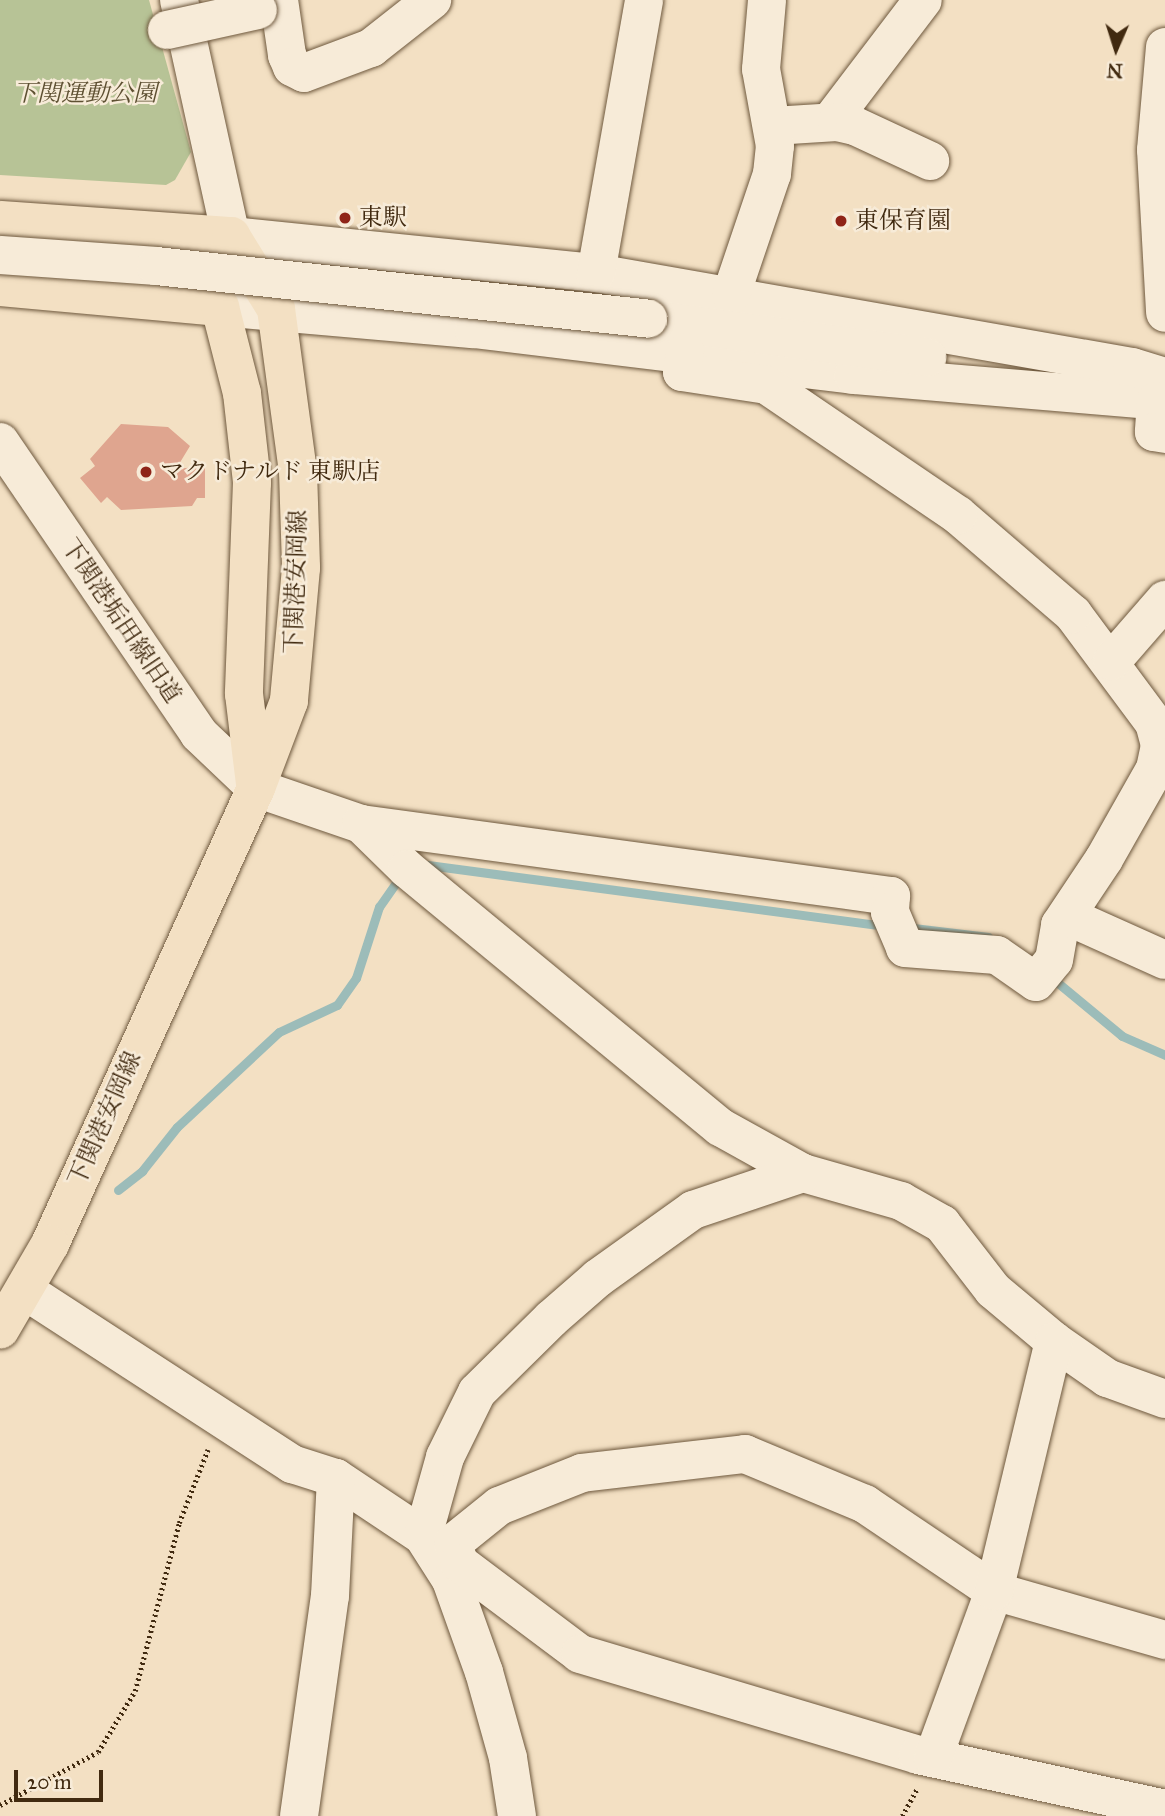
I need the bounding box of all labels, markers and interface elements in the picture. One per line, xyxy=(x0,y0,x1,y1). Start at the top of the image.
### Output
north arrow xyxy=(1081,14,1151,84)
text: N xyxy=(1106,59,1124,82)
park label: 下関運動公園 xyxy=(13,80,157,108)
place label: 東駅 xyxy=(359,204,407,232)
place label: 東保育園 xyxy=(855,207,951,235)
marker: 東駅 xyxy=(337,210,353,226)
marker: 東保育園 xyxy=(833,213,849,229)
place label: マクドナルド 東駅店 xyxy=(160,458,381,486)
marker: マクドナルド 東駅店 xyxy=(138,464,154,480)
street label: 下関港安岡線 xyxy=(279,510,313,654)
street label: 下関港垢田線旧道 xyxy=(55,533,187,709)
street label: 下関港安岡線 xyxy=(63,1047,147,1191)
scale bar xyxy=(18,1756,107,1800)
text: 20 m xyxy=(27,1769,72,1795)

